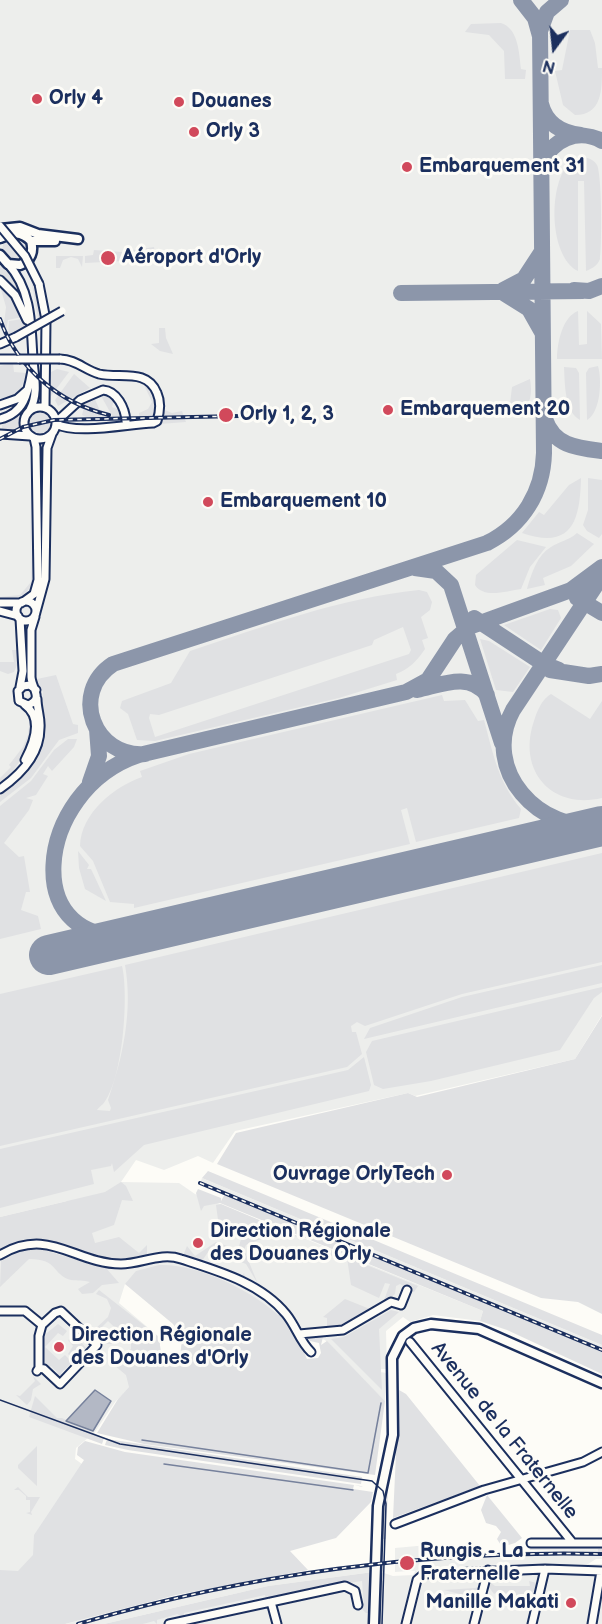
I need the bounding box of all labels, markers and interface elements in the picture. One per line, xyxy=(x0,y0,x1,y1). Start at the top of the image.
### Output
north arrow xyxy=(524,18,584,78)
text: N xyxy=(541,55,557,77)
place label: Orly 4 xyxy=(49,87,103,111)
place label: Douanes xyxy=(191,90,272,114)
marker: Orly 4 xyxy=(30,92,44,106)
marker: Douanes xyxy=(172,95,186,109)
place label: Orly 3 xyxy=(206,120,260,144)
marker: Orly 3 xyxy=(187,125,201,139)
place label: Embarquement 31 xyxy=(419,155,585,179)
marker: Embarquement 31 xyxy=(400,160,414,174)
place label: Aéroport d'Orly xyxy=(122,246,261,270)
marker: Aéroport d'Orly xyxy=(99,249,117,267)
place label: Embarquement 20 xyxy=(400,398,570,422)
place label: Orly 1, 2, 3 xyxy=(240,403,334,427)
marker: Embarquement 20 xyxy=(381,403,395,417)
marker: Orly 1, 2, 3 xyxy=(217,406,235,424)
place label: Embarquement 10 xyxy=(220,490,387,514)
marker: Embarquement 10 xyxy=(201,495,215,509)
place label: Ouvrage OrlyTech xyxy=(273,1163,435,1187)
marker: Ouvrage OrlyTech xyxy=(440,1168,454,1182)
place label: Direction Régionale des Douanes Orly xyxy=(210,1220,391,1267)
marker: Direction Régionale des Douanes Orly xyxy=(191,1236,205,1250)
place label: Direction Régionale des Douanes d'Orly xyxy=(71,1324,252,1371)
street label: Avenue de la Fraternelle xyxy=(425,1338,583,1524)
marker: Direction Régionale des Douanes d'Orly xyxy=(52,1340,66,1354)
place label: Rungis - La Fraternelle xyxy=(420,1540,524,1587)
marker: Rungis - La Fraternelle xyxy=(398,1554,416,1572)
place label: Manille Makati xyxy=(425,1591,559,1615)
marker: Manille Makati xyxy=(564,1596,578,1610)

